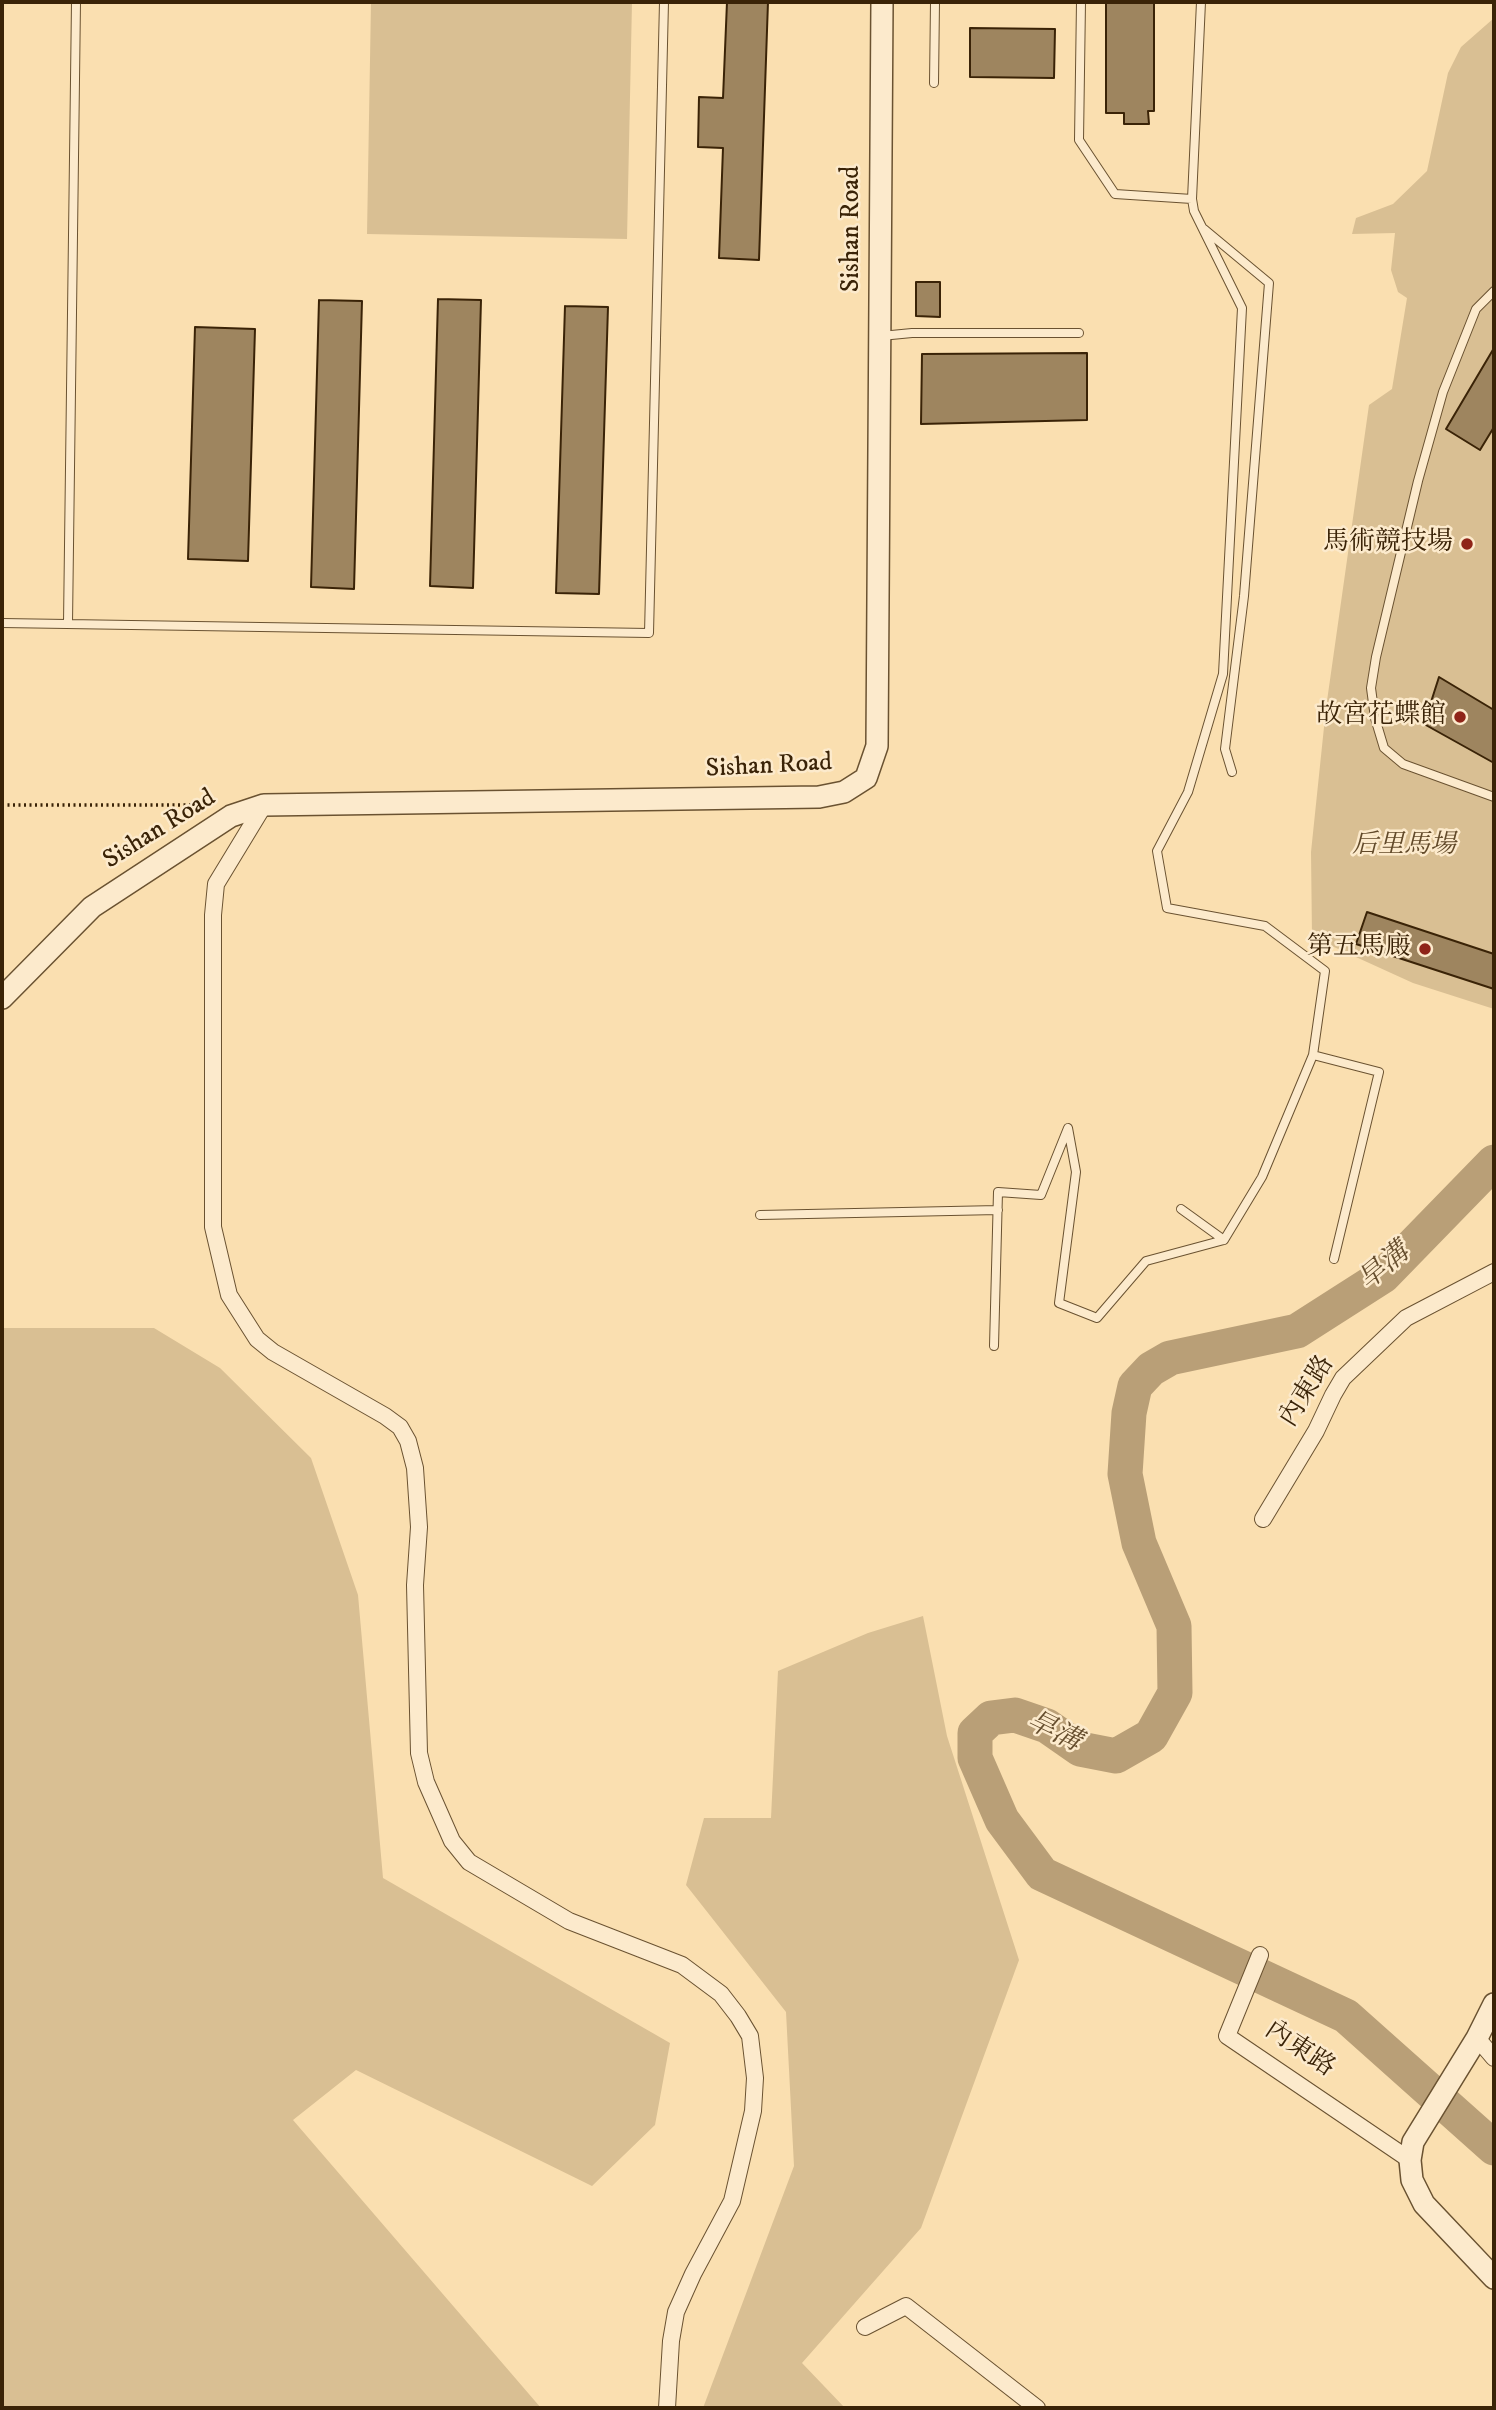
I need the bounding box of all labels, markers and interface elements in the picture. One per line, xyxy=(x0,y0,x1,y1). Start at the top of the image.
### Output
street label: Sishan Road xyxy=(837,166,869,292)
place label: 馬術競技場 xyxy=(1323,528,1453,560)
marker: 馬術競技場 xyxy=(1459,536,1475,552)
place label: 故宮花蝶館 xyxy=(1316,701,1446,733)
marker: 故宮花蝶館 xyxy=(1452,709,1468,725)
street label: Sishan Road xyxy=(705,748,833,786)
street label: Sishan Road xyxy=(98,783,222,877)
park label: 后里馬場 xyxy=(1352,831,1456,863)
place label: 第五馬廄 xyxy=(1307,933,1411,965)
marker: 第五馬廄 xyxy=(1417,941,1433,957)
water label: 旱溝 xyxy=(1353,1237,1417,1299)
street label: 內東路 xyxy=(1274,1351,1342,1433)
water label: 旱溝 xyxy=(1020,1706,1086,1760)
street label: 內東路 xyxy=(1258,2015,1340,2085)

